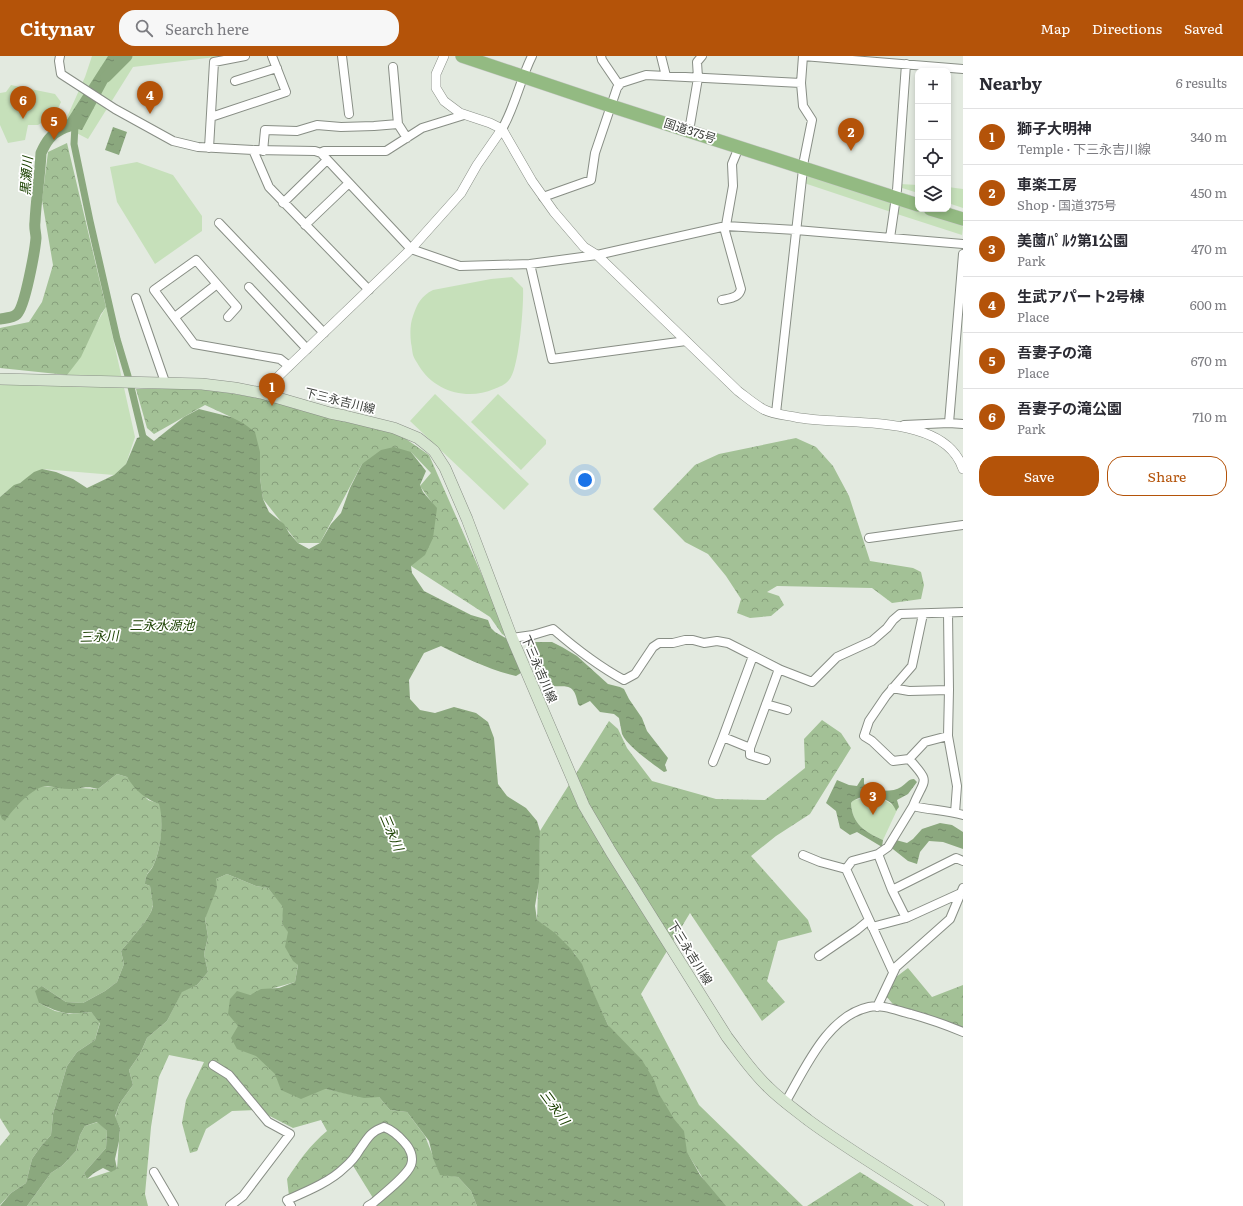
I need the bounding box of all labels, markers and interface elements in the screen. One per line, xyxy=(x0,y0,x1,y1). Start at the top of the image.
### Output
search box xyxy=(119,10,399,46)
text: Citynav xyxy=(20,14,95,42)
icon: search xyxy=(133,17,155,39)
text: Search here xyxy=(165,17,249,40)
text: Map xyxy=(1040,18,1070,38)
text: Directions xyxy=(1092,18,1162,38)
text: Saved xyxy=(1184,18,1223,38)
map controls xyxy=(915,68,951,212)
button: + xyxy=(915,68,951,104)
text: Nearby xyxy=(979,70,1042,95)
text: 6 results xyxy=(1176,73,1227,92)
pin: 4 xyxy=(137,81,163,114)
pin: 6 xyxy=(10,86,36,119)
button: − xyxy=(915,104,951,140)
pin: 5 xyxy=(41,107,67,140)
street label: 国道375号 xyxy=(662,113,719,147)
text: 獅子大明神 xyxy=(1017,116,1092,139)
pin: 2 xyxy=(838,118,864,151)
text: 1 xyxy=(989,127,995,146)
text: 340 m xyxy=(1190,127,1227,146)
text: Temple · 下三永吉川線 xyxy=(1017,139,1151,158)
button: locate xyxy=(915,140,951,176)
water label: 黒瀬川 xyxy=(15,154,36,196)
text: 車楽工房 xyxy=(1017,172,1077,195)
button: layers xyxy=(915,176,951,212)
text: 2 xyxy=(989,183,995,202)
text: 450 m xyxy=(1191,183,1227,202)
text: Shop · 国道375号 xyxy=(1017,195,1117,214)
text: 美薗ﾊﾟﾙｸ第1公園 xyxy=(1017,228,1128,251)
text: 3 xyxy=(988,239,996,258)
text: 470 m xyxy=(1191,239,1227,258)
text: Park xyxy=(1017,251,1046,270)
text: 生武アパート2号棟 xyxy=(1017,284,1145,307)
text: 4 xyxy=(988,295,996,314)
text: 600 m xyxy=(1190,295,1227,314)
text: Place xyxy=(1017,307,1049,326)
text: 吾妻子の滝 xyxy=(1017,340,1092,363)
text: 5 xyxy=(988,351,996,370)
text: 670 m xyxy=(1191,351,1227,370)
text: Place xyxy=(1017,363,1049,382)
pin: 1 xyxy=(259,373,285,406)
street label: 下三永吉川線 xyxy=(303,383,377,417)
text: 吾妻子の滝公園 xyxy=(1017,396,1122,419)
text: 6 xyxy=(988,407,996,426)
text: 710 m xyxy=(1192,407,1227,426)
text: Park xyxy=(1017,419,1046,438)
button: Save xyxy=(979,456,1099,496)
button: Share xyxy=(1107,456,1227,496)
your location xyxy=(575,470,595,490)
water label: 三永水源池 xyxy=(129,615,196,634)
water label: 三永川 xyxy=(79,625,121,646)
street label: 下三永吉川線 xyxy=(518,632,562,705)
pin: 3 xyxy=(860,782,886,815)
water label: 三永川 xyxy=(376,810,410,855)
street label: 下三永吉川線 xyxy=(664,917,718,988)
water label: 三永川 xyxy=(536,1085,576,1130)

